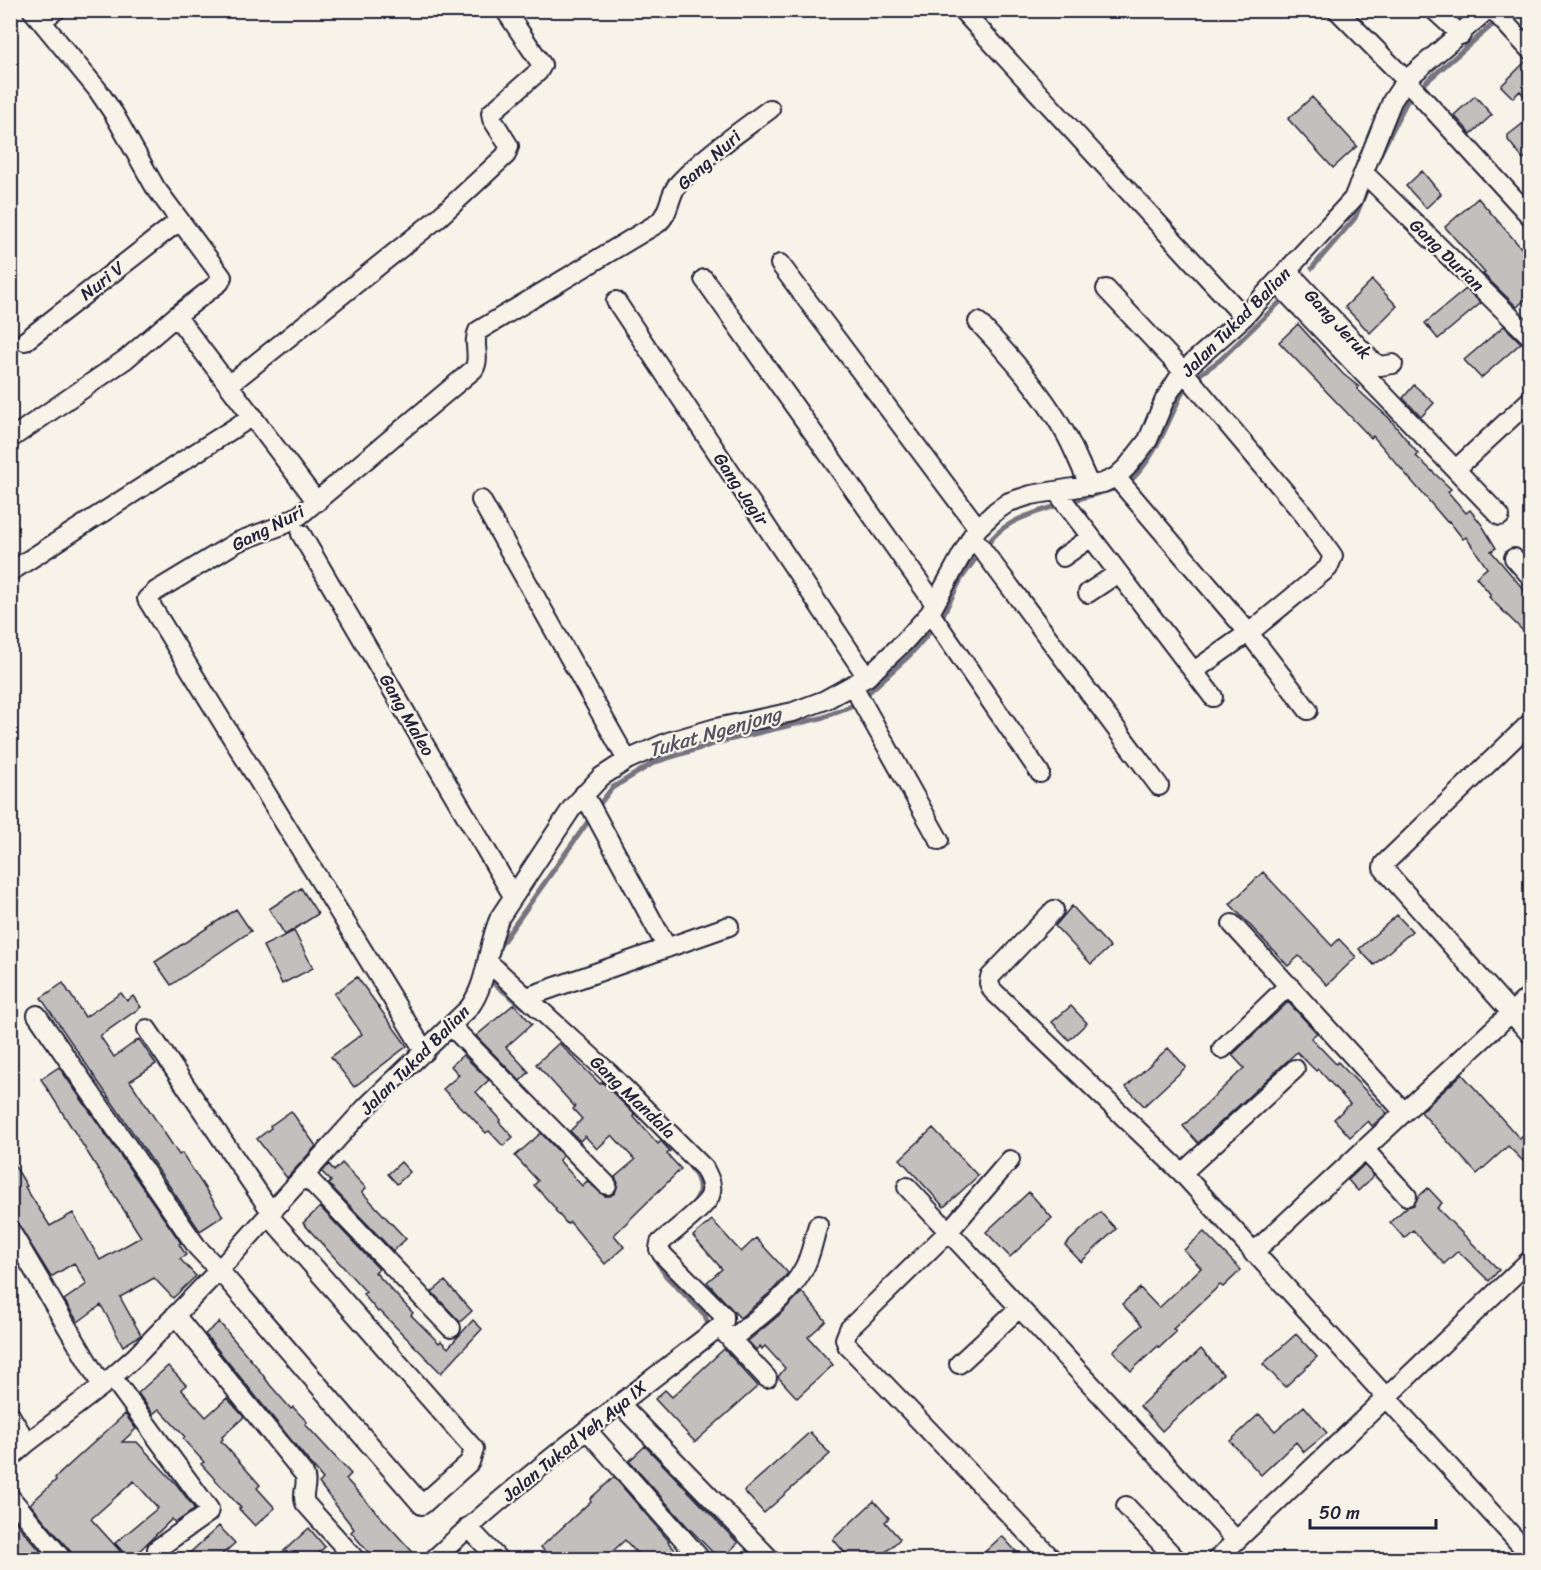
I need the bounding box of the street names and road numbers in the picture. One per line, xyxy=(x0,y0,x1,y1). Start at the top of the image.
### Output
street label: Gang Nuri xyxy=(669,121,750,198)
street label: Gang Durian xyxy=(1402,210,1493,300)
street label: Nuri V xyxy=(73,252,133,309)
street label: Jalan Tukad Balian xyxy=(1172,259,1299,386)
street label: Gang Jeruk xyxy=(1296,281,1380,367)
street label: Gang Jagir xyxy=(705,446,778,534)
street label: Gang Nuri xyxy=(226,495,311,560)
street label: Gang Maleo xyxy=(370,668,444,762)
street label: Jalan Tukad Balian xyxy=(351,997,478,1124)
street label: Gang Mandala xyxy=(582,1047,684,1147)
street label: Jalan Tukad Yeh Aya IX xyxy=(494,1372,655,1511)

